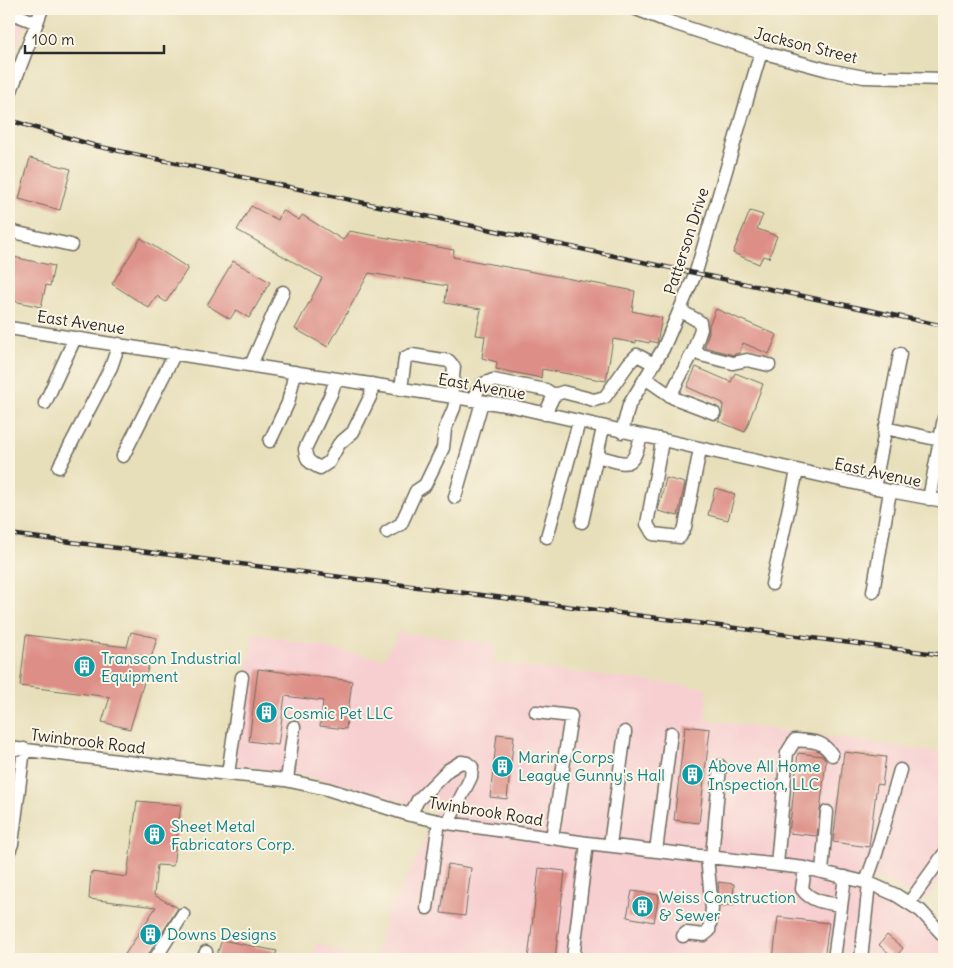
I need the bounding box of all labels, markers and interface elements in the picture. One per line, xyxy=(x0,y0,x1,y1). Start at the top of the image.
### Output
scale bar xyxy=(25,22,164,54)
street label: Jackson Street xyxy=(752,23,860,68)
text: 100 m xyxy=(32,30,74,49)
street label: Patterson Drive xyxy=(659,185,713,297)
street label: East Avenue xyxy=(36,306,126,338)
street label: East Avenue xyxy=(437,368,527,404)
street label: East Avenue xyxy=(833,453,923,491)
place label: Transcon Industrial Equipment xyxy=(101,648,241,686)
building icon: Transcon Industrial Equipment xyxy=(73,655,97,679)
building icon: Cosmic Pet LLC xyxy=(255,701,279,725)
place label: Cosmic Pet LLC xyxy=(283,703,393,723)
street label: Twinbrook Road xyxy=(29,724,147,758)
place label: Marine Corps League Gunny's Hall xyxy=(518,747,665,785)
building icon: Marine Corps League Gunny's Hall xyxy=(490,754,514,778)
place label: Above All Home Inspection, LLC xyxy=(708,756,821,794)
building icon: Above All Home Inspection, LLC xyxy=(680,763,704,787)
street label: Twinbrook Road xyxy=(427,792,545,830)
place label: Sheet Metal Fabricators Corp. xyxy=(171,816,295,854)
building icon: Sheet Metal Fabricators Corp. xyxy=(143,823,167,847)
place label: Weiss Construction & Sewer xyxy=(659,887,796,925)
building icon: Weiss Construction & Sewer xyxy=(631,894,655,918)
building icon: Downs Designs xyxy=(139,922,163,946)
place label: Downs Designs xyxy=(167,924,277,944)

